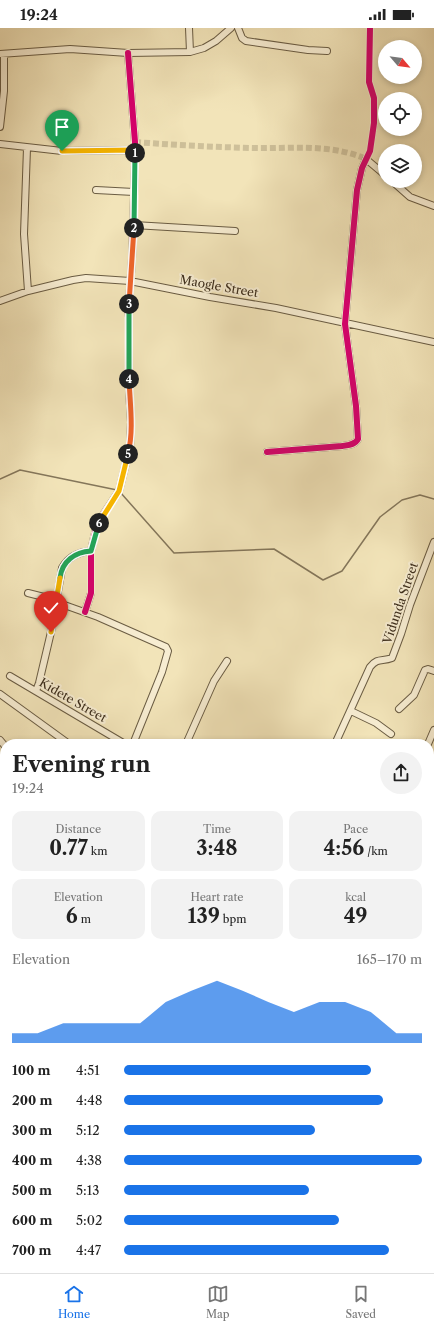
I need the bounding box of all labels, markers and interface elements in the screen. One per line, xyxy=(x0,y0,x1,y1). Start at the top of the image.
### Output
text: 19:24 xyxy=(20,5,58,24)
north arrow xyxy=(378,40,422,84)
map controls xyxy=(378,40,422,188)
button: locate xyxy=(378,92,422,136)
pin xyxy=(45,110,79,151)
icon: arrive xyxy=(51,116,73,138)
pin: 1 xyxy=(125,143,145,163)
button: layers xyxy=(378,144,422,188)
text: 1 xyxy=(133,146,137,160)
pin: 2 xyxy=(124,218,144,238)
text: 2 xyxy=(131,221,137,235)
street label: Maogle Street xyxy=(179,272,260,300)
pin: 3 xyxy=(119,294,139,314)
text: 3 xyxy=(126,297,132,311)
pin: 4 xyxy=(119,369,139,389)
text: 4 xyxy=(126,372,132,386)
pin: 5 xyxy=(118,444,138,464)
text: 5 xyxy=(125,447,131,461)
pin: 6 xyxy=(89,513,109,533)
text: 6 xyxy=(96,516,102,530)
street label: Vidunda Street xyxy=(379,560,421,647)
pin xyxy=(34,591,68,632)
icon: check xyxy=(40,597,62,619)
street label: Kidete Street xyxy=(37,675,110,726)
text: Evening run xyxy=(12,751,151,778)
button: share xyxy=(380,752,422,794)
text: 19:24 xyxy=(12,780,44,796)
text: Distance xyxy=(56,822,101,836)
text: Time xyxy=(203,822,231,836)
text: Pace xyxy=(343,822,368,836)
text: 0.77 xyxy=(49,836,88,860)
text: 3:48 xyxy=(196,836,238,860)
text: 4:56 xyxy=(324,836,364,860)
text: km xyxy=(88,844,107,858)
text: /km xyxy=(364,844,388,858)
text: Elevation xyxy=(54,890,103,904)
text: Heart rate xyxy=(190,890,244,904)
text: kcal xyxy=(345,890,366,904)
text: 6 xyxy=(66,904,78,928)
text: 139 xyxy=(188,904,220,928)
text: 49 xyxy=(344,904,368,928)
text: m xyxy=(78,912,91,926)
text: bpm xyxy=(220,912,246,926)
text: Elevation xyxy=(12,951,70,967)
text: 165–170 m xyxy=(357,951,422,967)
text: 100 m xyxy=(12,1062,51,1078)
text: 4:51 xyxy=(76,1062,100,1078)
text: 200 m xyxy=(12,1092,52,1108)
text: 4:48 xyxy=(76,1092,102,1108)
text: 300 m xyxy=(12,1122,52,1138)
text: 5:12 xyxy=(76,1122,100,1138)
text: 400 m xyxy=(12,1152,52,1168)
text: 4:38 xyxy=(76,1152,102,1168)
text: 500 m xyxy=(12,1182,52,1198)
text: 5:13 xyxy=(76,1182,99,1198)
text: 600 m xyxy=(12,1212,53,1228)
text: 5:02 xyxy=(76,1212,102,1228)
text: 700 m xyxy=(12,1242,52,1258)
text: 4:47 xyxy=(76,1242,101,1258)
tab: Home xyxy=(58,1283,90,1321)
tab: Map xyxy=(206,1283,230,1321)
tab: Saved xyxy=(345,1283,376,1321)

